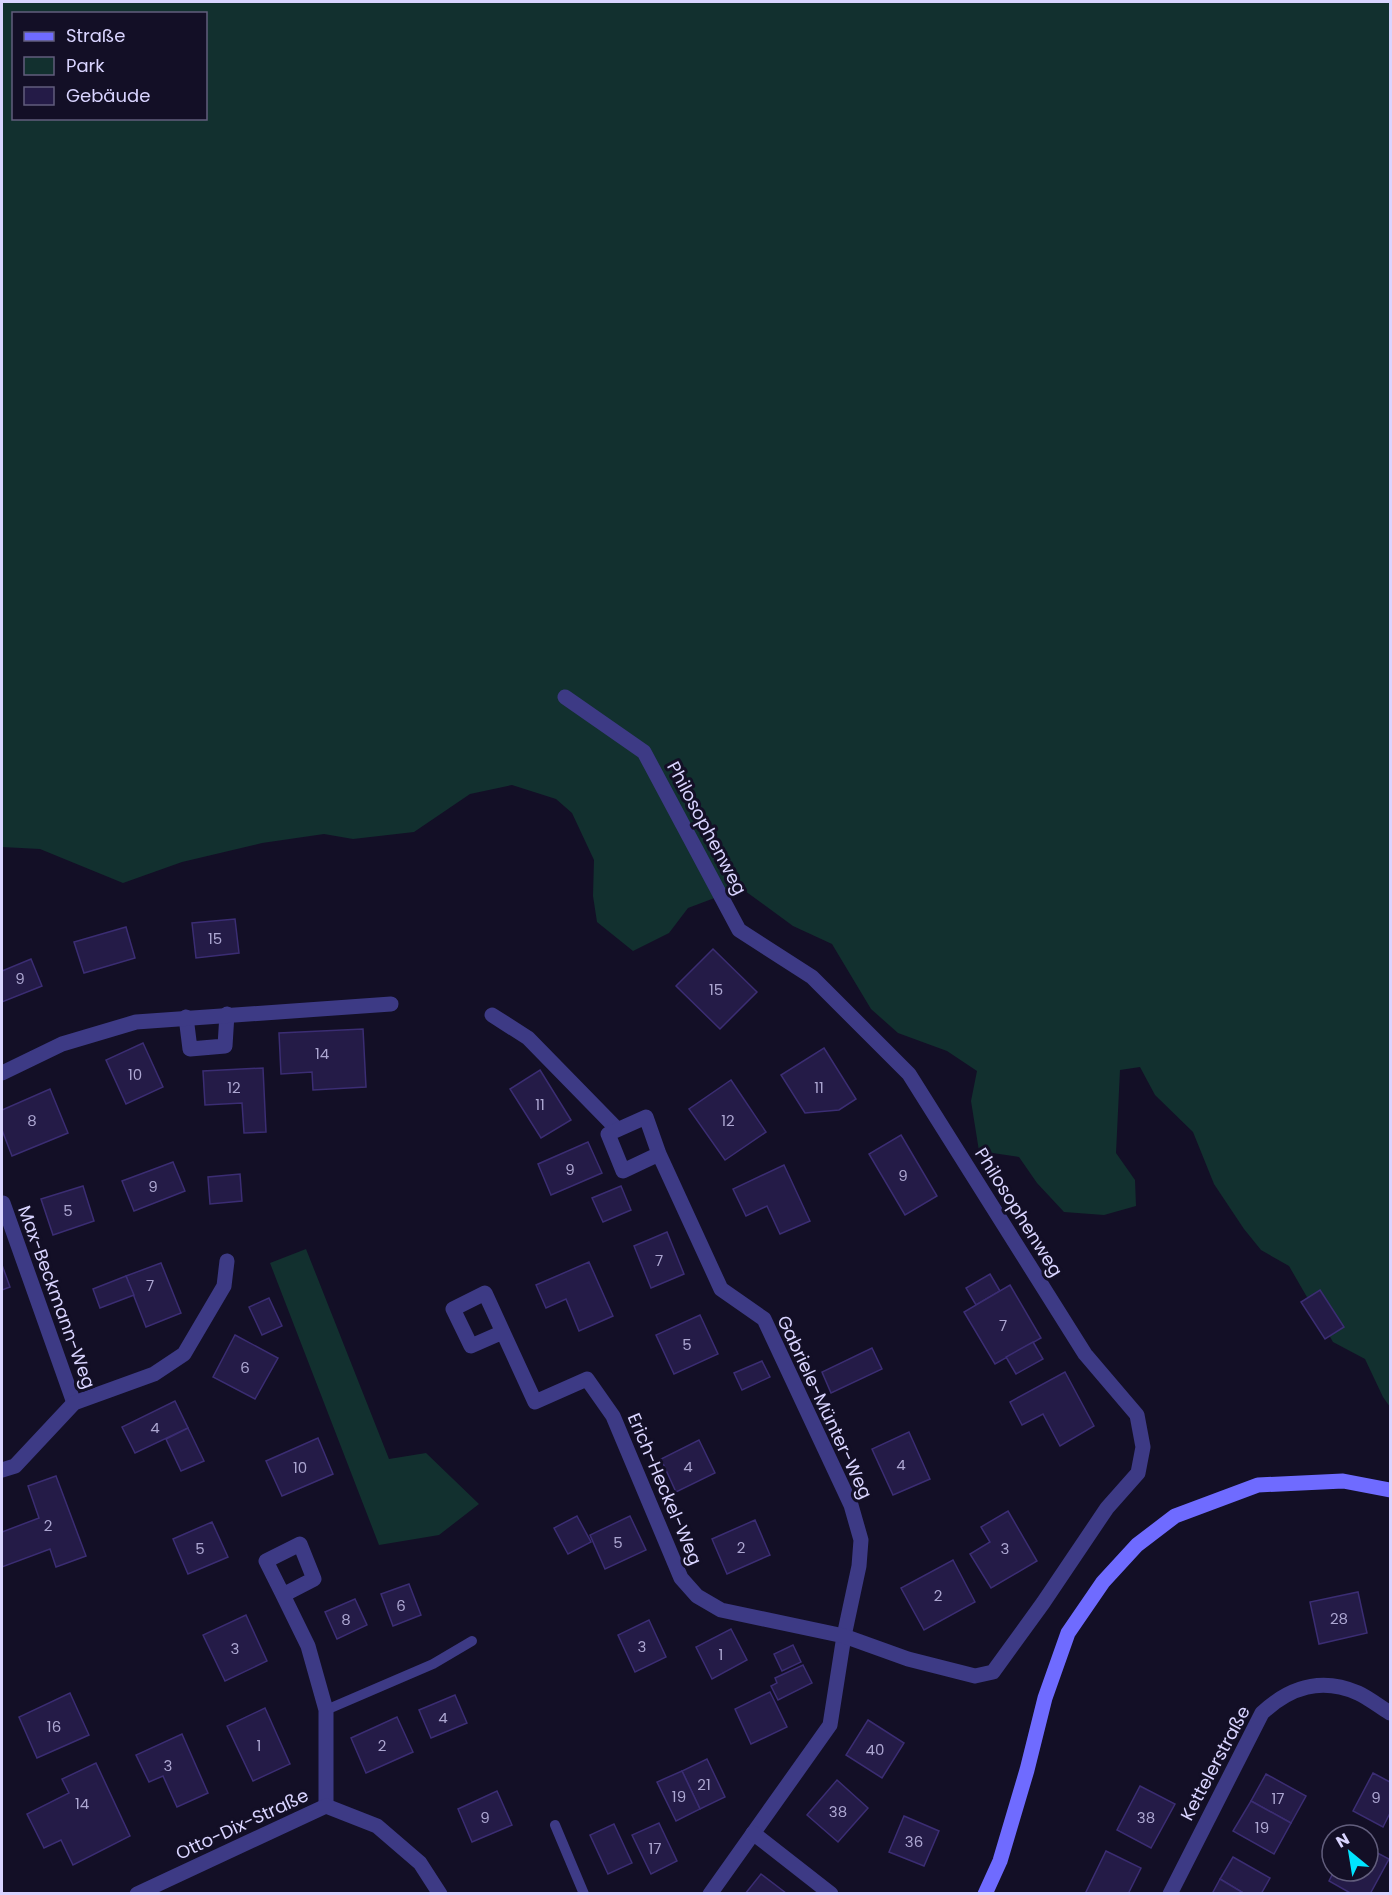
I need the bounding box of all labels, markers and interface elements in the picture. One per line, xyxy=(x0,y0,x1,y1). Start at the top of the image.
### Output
legend xyxy=(12,12,207,120)
text: Straße xyxy=(66,23,125,48)
text: Park xyxy=(66,53,105,78)
text: Gebäude xyxy=(66,83,150,108)
street label: Philosophenweg xyxy=(661,757,753,899)
house number: 15 xyxy=(208,928,222,949)
house number: 9 xyxy=(15,968,25,989)
house number: 15 xyxy=(709,979,723,1000)
house number: 14 xyxy=(315,1043,329,1064)
house number: 10 xyxy=(128,1064,142,1085)
house number: 12 xyxy=(227,1077,241,1098)
house number: 11 xyxy=(814,1077,824,1098)
house number: 11 xyxy=(535,1094,545,1115)
house number: 8 xyxy=(27,1110,37,1131)
house number: 12 xyxy=(721,1110,735,1131)
street label: Philosophenweg xyxy=(969,1143,1069,1281)
house number: 9 xyxy=(565,1159,575,1180)
house number: 9 xyxy=(898,1165,908,1186)
house number: 9 xyxy=(148,1176,158,1197)
house number: 5 xyxy=(63,1200,73,1221)
street label: Max-Beckmann-Weg xyxy=(12,1202,102,1392)
house number: 7 xyxy=(655,1250,663,1271)
house number: 7 xyxy=(146,1275,154,1296)
street label: Gabriele-Münter-Weg xyxy=(771,1311,879,1503)
house number: 7 xyxy=(999,1315,1007,1336)
house number: 5 xyxy=(682,1334,692,1355)
house number: 6 xyxy=(240,1357,250,1378)
street label: Erich-Heckel-Weg xyxy=(622,1409,708,1569)
house number: 4 xyxy=(150,1417,160,1438)
house number: 4 xyxy=(896,1454,906,1475)
house number: 4 xyxy=(683,1456,693,1477)
house number: 10 xyxy=(293,1457,307,1478)
house number: 2 xyxy=(44,1515,52,1536)
house number: 5 xyxy=(613,1532,623,1553)
house number: 2 xyxy=(737,1537,745,1558)
house number: 5 xyxy=(195,1538,205,1559)
house number: 3 xyxy=(1001,1538,1009,1559)
house number: 2 xyxy=(934,1585,942,1606)
house number: 6 xyxy=(396,1595,406,1616)
house number: 28 xyxy=(1330,1608,1348,1629)
house number: 8 xyxy=(341,1609,351,1630)
house number: 3 xyxy=(638,1636,646,1657)
house number: 3 xyxy=(231,1638,239,1659)
house number: 1 xyxy=(719,1644,723,1665)
street label: Kettelerstraße xyxy=(1174,1701,1256,1825)
house number: 4 xyxy=(438,1707,448,1728)
house number: 16 xyxy=(47,1716,61,1737)
house number: 1 xyxy=(257,1735,261,1756)
house number: 2 xyxy=(378,1735,386,1756)
house number: 40 xyxy=(866,1739,884,1760)
house number: 3 xyxy=(164,1755,172,1776)
house number: 21 xyxy=(697,1774,711,1795)
street label: Otto-Dix-Straße xyxy=(172,1782,312,1866)
house number: 19 xyxy=(672,1786,686,1807)
house number: 9 xyxy=(1371,1787,1381,1808)
house number: 17 xyxy=(1272,1788,1285,1809)
house number: 14 xyxy=(75,1793,89,1814)
house number: 38 xyxy=(829,1801,847,1822)
house number: 9 xyxy=(480,1807,490,1828)
house number: 38 xyxy=(1137,1807,1155,1828)
house number: 19 xyxy=(1255,1817,1269,1838)
north arrow xyxy=(1320,1823,1380,1883)
text: N xyxy=(1332,1827,1354,1853)
house number: 36 xyxy=(905,1831,923,1852)
house number: 17 xyxy=(649,1838,662,1859)

